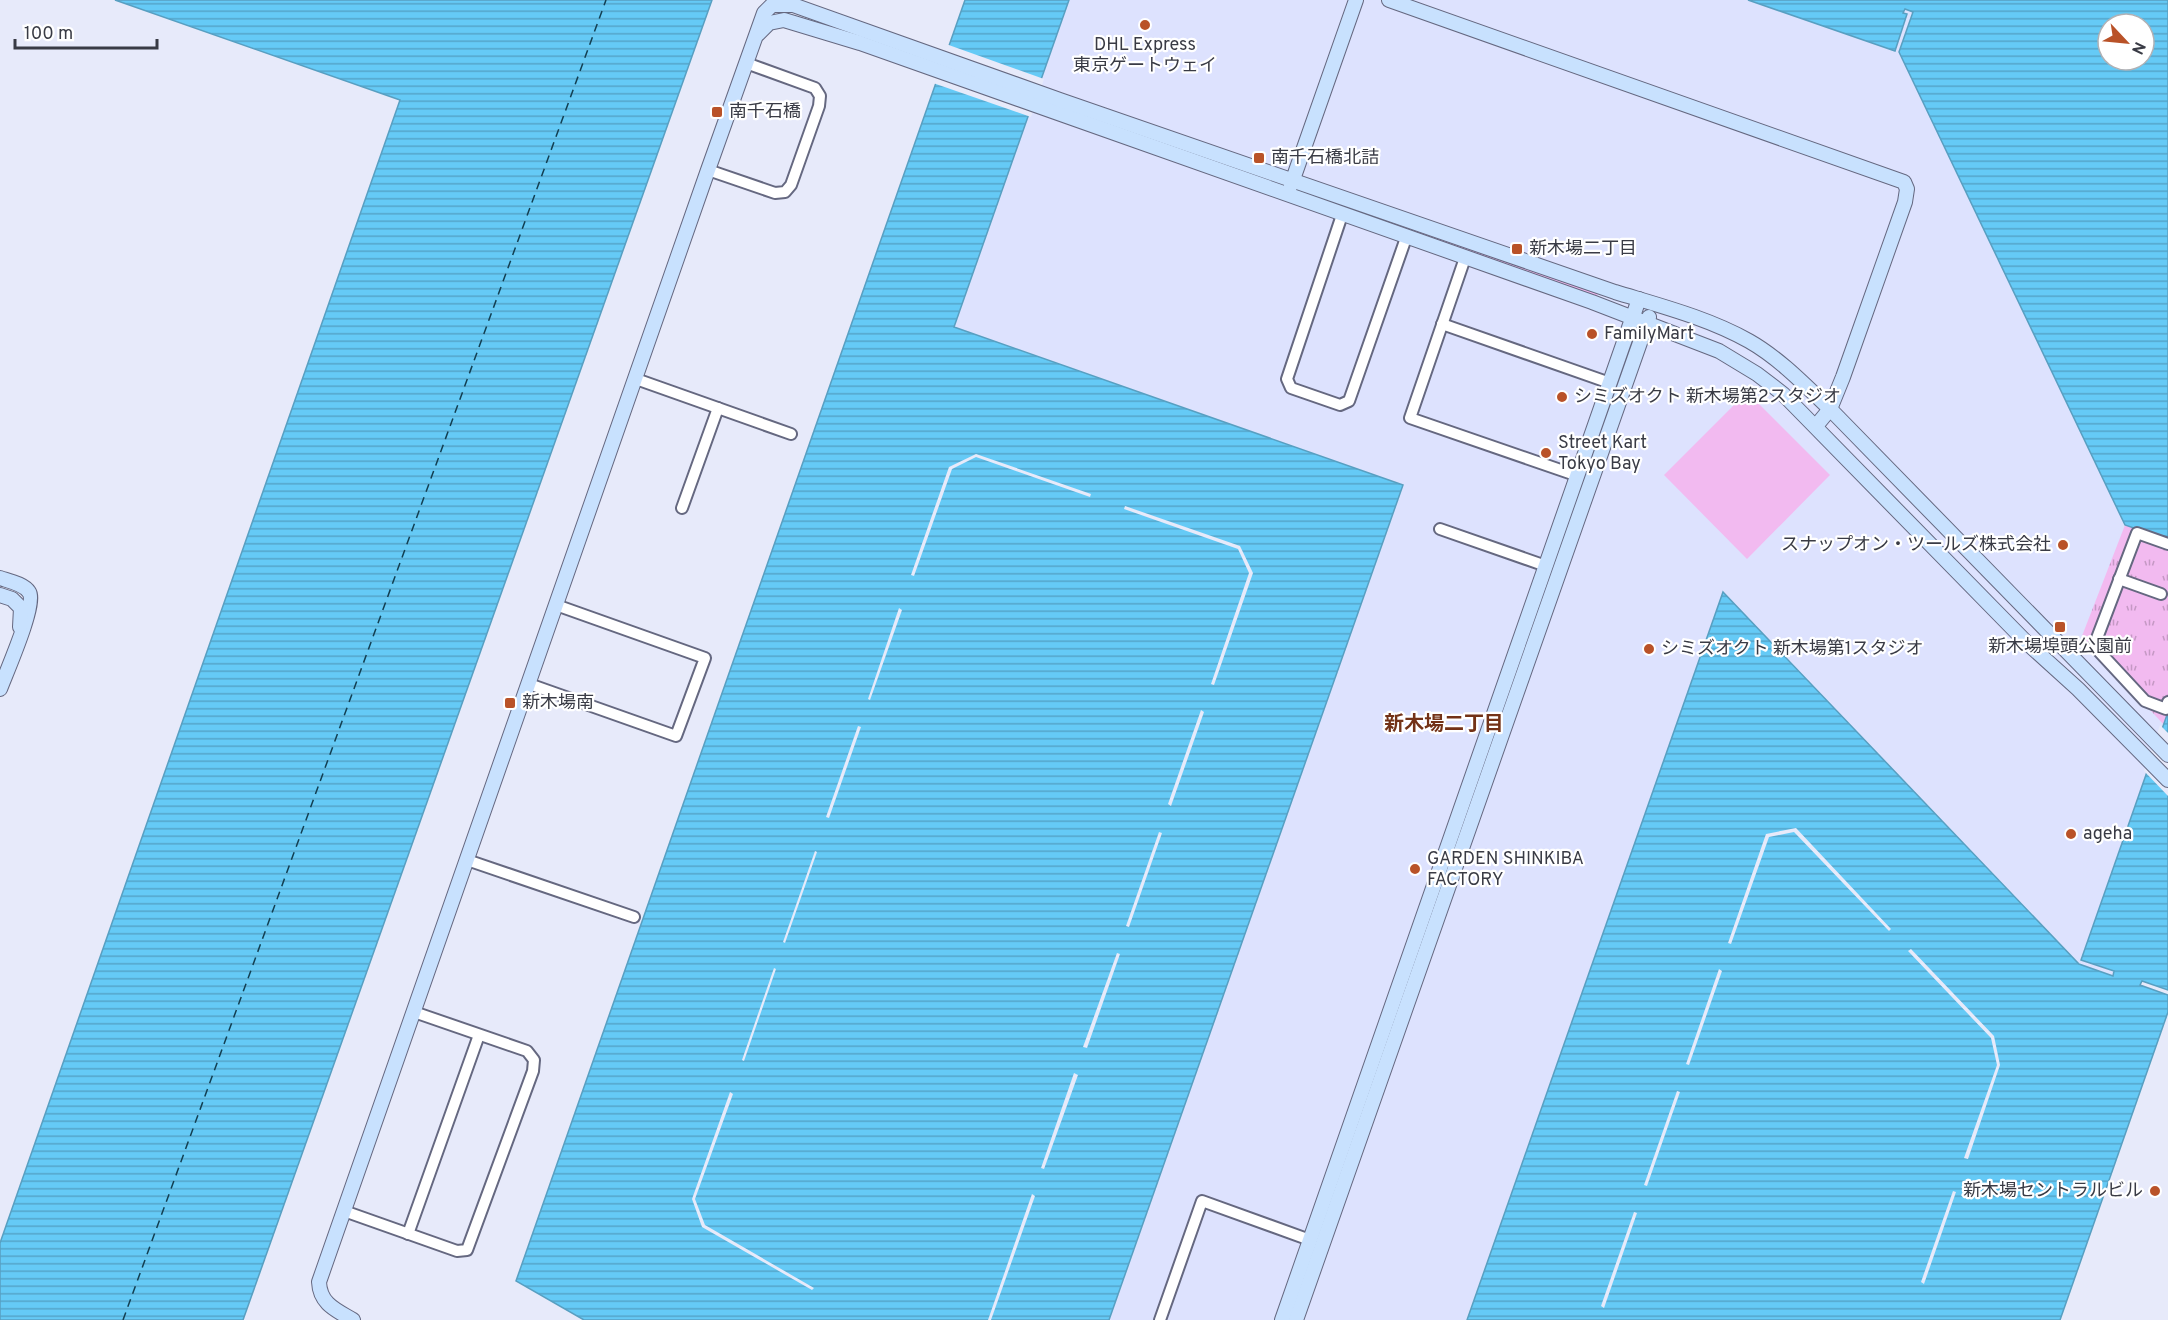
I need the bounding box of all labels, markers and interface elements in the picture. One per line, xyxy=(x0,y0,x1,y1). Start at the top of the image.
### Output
scale bar xyxy=(15,12,158,50)
north arrow xyxy=(2096,12,2156,72)
marker: DHL Express 東京ゲートウェイ xyxy=(1138,18,1152,32)
text: 100 m xyxy=(24,23,73,46)
place label: DHL Express 東京ゲートウェイ xyxy=(1073,34,1217,78)
text: N xyxy=(2126,38,2149,57)
place label: 南千石橋 xyxy=(729,101,801,124)
marker: 南千石橋 xyxy=(710,105,724,119)
place label: 南千石橋北詰 xyxy=(1271,147,1379,170)
marker: 南千石橋北詰 xyxy=(1252,151,1266,165)
place label: 新木場二丁目 xyxy=(1529,238,1637,261)
marker: 新木場二丁目 xyxy=(1510,242,1524,256)
place label: FamilyMart xyxy=(1604,323,1694,346)
marker: FamilyMart xyxy=(1585,327,1599,341)
place label: シミズオクト 新木場第2スタジオ xyxy=(1574,386,1841,409)
marker: シミズオクト 新木場第2スタジオ xyxy=(1555,390,1569,404)
place label: Street Kart Tokyo Bay xyxy=(1558,432,1647,476)
marker: Street Kart Tokyo Bay xyxy=(1539,446,1553,460)
place label: スナップオン・ツールズ株式会社 xyxy=(1781,534,2051,557)
marker: スナップオン・ツールズ株式会社 xyxy=(2056,538,2070,552)
marker: 新木場埠頭公園前 xyxy=(2053,620,2067,634)
place label: 新木場埠頭公園前 xyxy=(1988,636,2132,659)
place label: シミズオクト 新木場第1スタジオ xyxy=(1661,638,1924,661)
marker: シミズオクト 新木場第1スタジオ xyxy=(1642,642,1656,656)
place label: 新木場南 xyxy=(522,692,594,715)
marker: 新木場南 xyxy=(503,696,517,710)
district label: 新木場二丁目 xyxy=(1384,712,1504,738)
place label: ageha xyxy=(2083,823,2132,846)
marker: ageha xyxy=(2064,827,2078,841)
place label: GARDEN SHINKIBA FACTORY xyxy=(1427,848,1584,892)
marker: GARDEN SHINKIBA FACTORY xyxy=(1408,862,1422,876)
place label: 新木場セントラルビル xyxy=(1963,1180,2143,1203)
marker: 新木場セントラルビル xyxy=(2148,1184,2162,1198)

